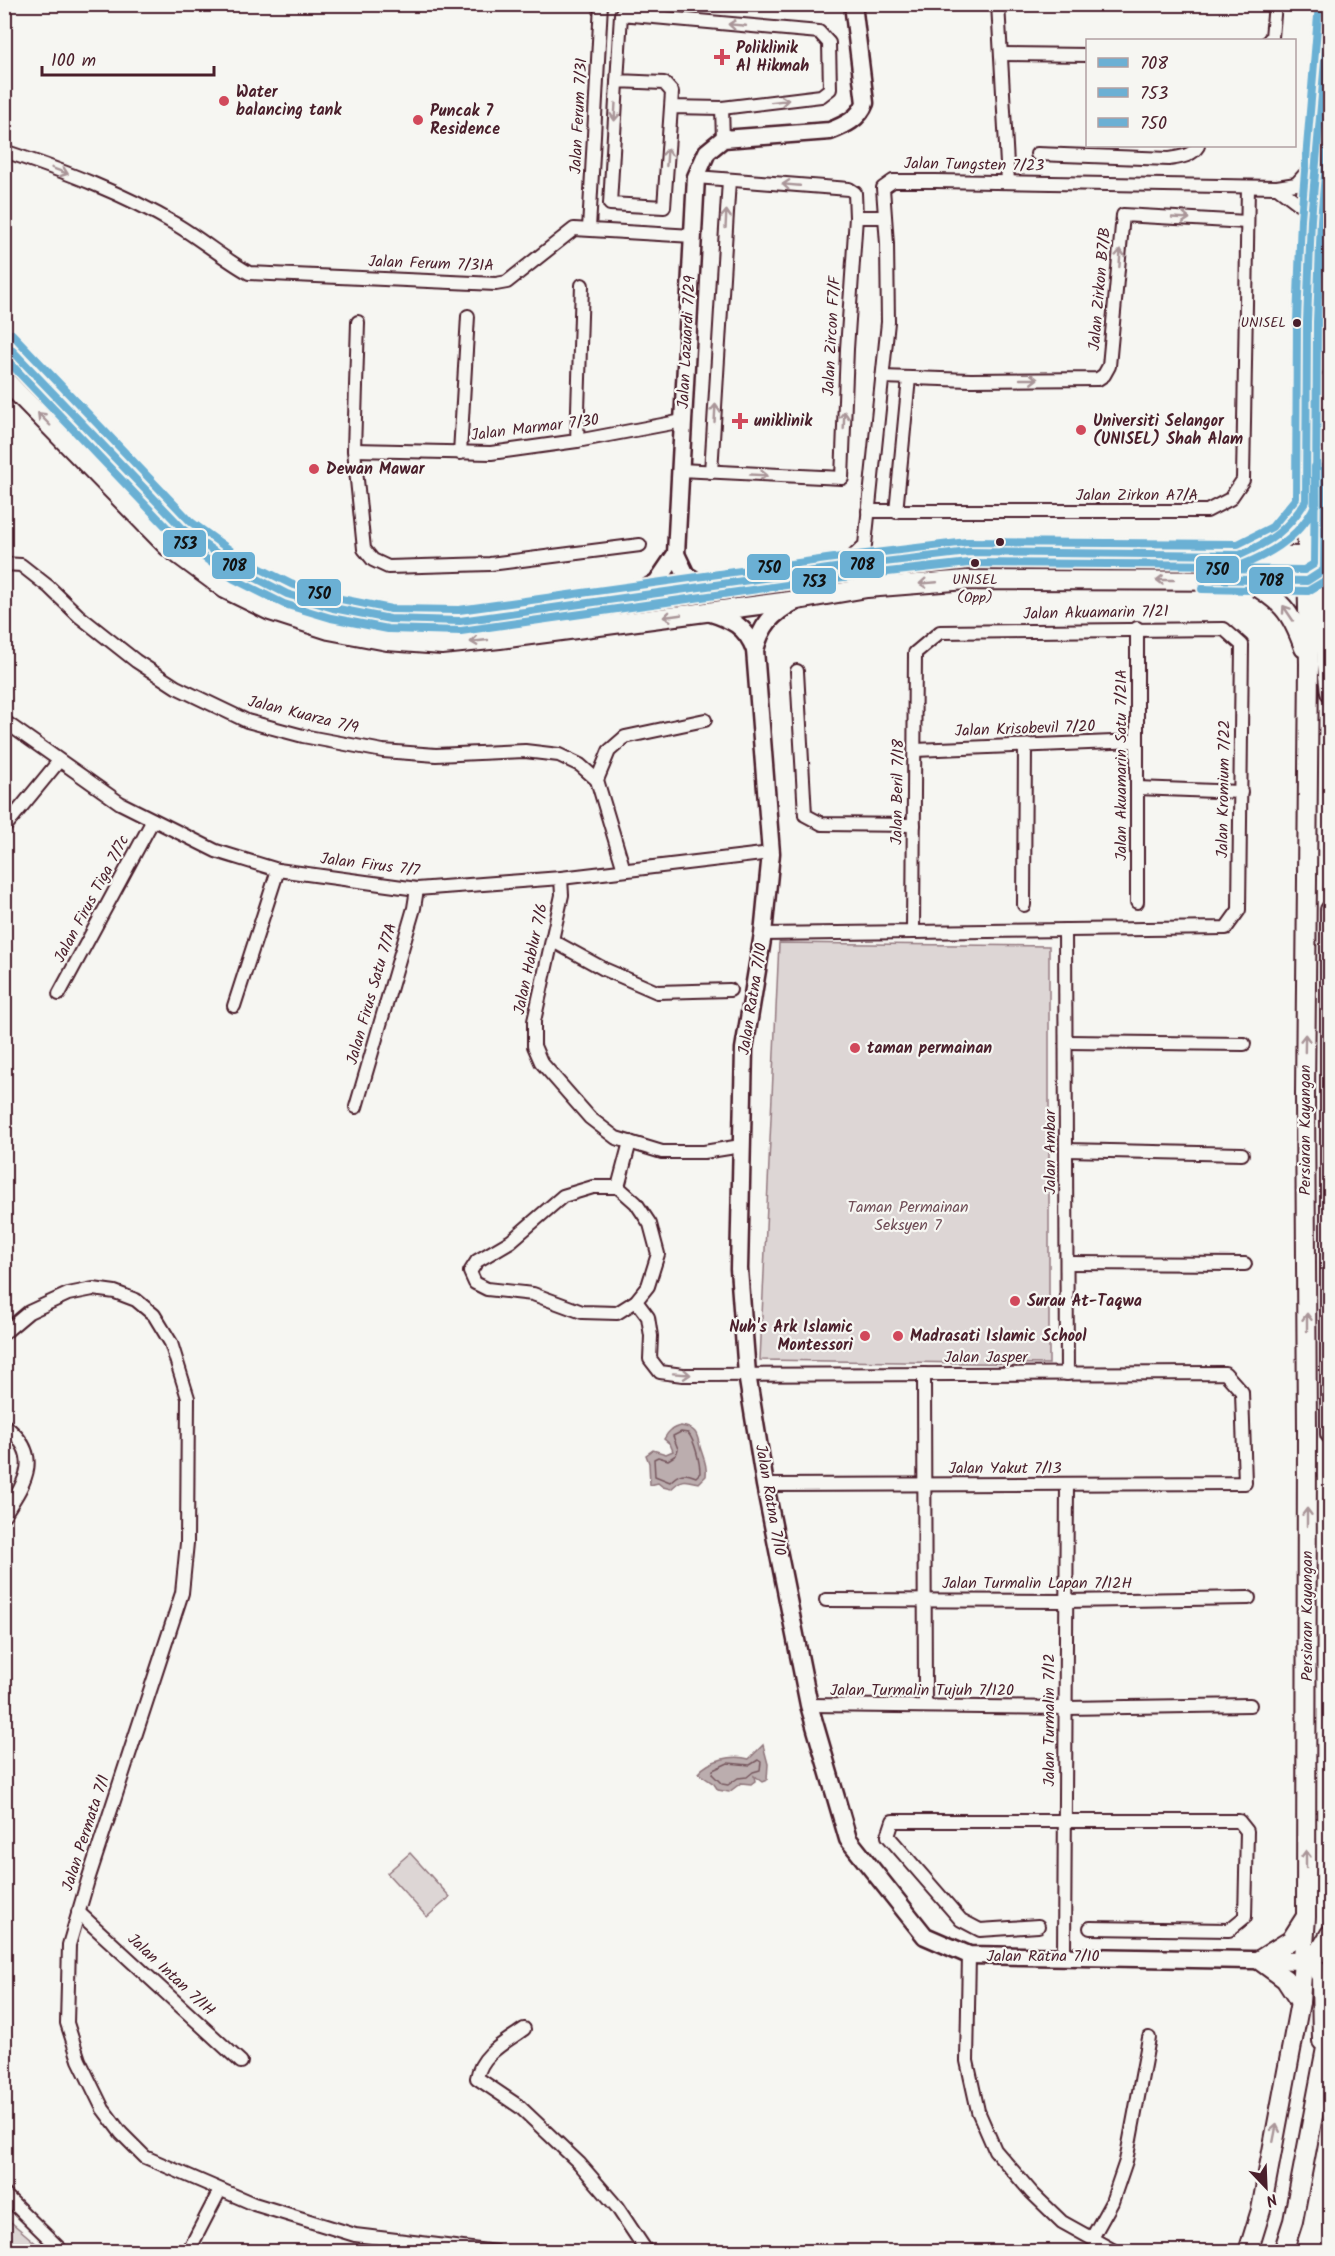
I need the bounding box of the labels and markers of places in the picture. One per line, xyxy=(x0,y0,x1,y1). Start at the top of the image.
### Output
place label: Poliklinik Al Hikmah xyxy=(736,36,809,79)
marker: Poliklinik Al Hikmah xyxy=(713,48,731,66)
place label: Water balancing tank xyxy=(236,80,342,123)
marker: Water balancing tank xyxy=(217,94,231,108)
place label: Puncak 7 Residence xyxy=(430,99,500,142)
marker: Puncak 7 Residence xyxy=(411,113,425,127)
place label: UNISEL xyxy=(1241,312,1286,334)
marker: UNISEL xyxy=(1291,317,1303,329)
place label: uniklinik xyxy=(754,409,813,434)
place label: Universiti Selangor (UNISEL) Shah Alam xyxy=(1093,409,1243,452)
marker: uniklinik xyxy=(731,412,749,430)
marker: Universiti Selangor (UNISEL) Shah Alam xyxy=(1074,423,1088,437)
place label: Dewan Mawar xyxy=(326,457,426,482)
marker: Dewan Mawar xyxy=(307,462,321,476)
unlabelled marker xyxy=(994,536,1006,548)
marker: UNISEL (Opp) xyxy=(969,557,981,569)
place label: UNISEL (Opp) xyxy=(952,569,998,609)
place label: taman permainan xyxy=(867,1036,992,1061)
marker: taman permainan xyxy=(848,1041,862,1055)
place label: Surau At-Taqwa xyxy=(1027,1289,1142,1314)
marker: Surau At-Taqwa xyxy=(1008,1294,1022,1308)
place label: Nuh's Ark Islamic Montessori xyxy=(729,1315,854,1358)
place label: Madrasati Islamic School xyxy=(910,1324,1087,1349)
marker: Nuh's Ark Islamic Montessori xyxy=(858,1329,872,1343)
marker: Madrasati Islamic School xyxy=(891,1329,905,1343)

